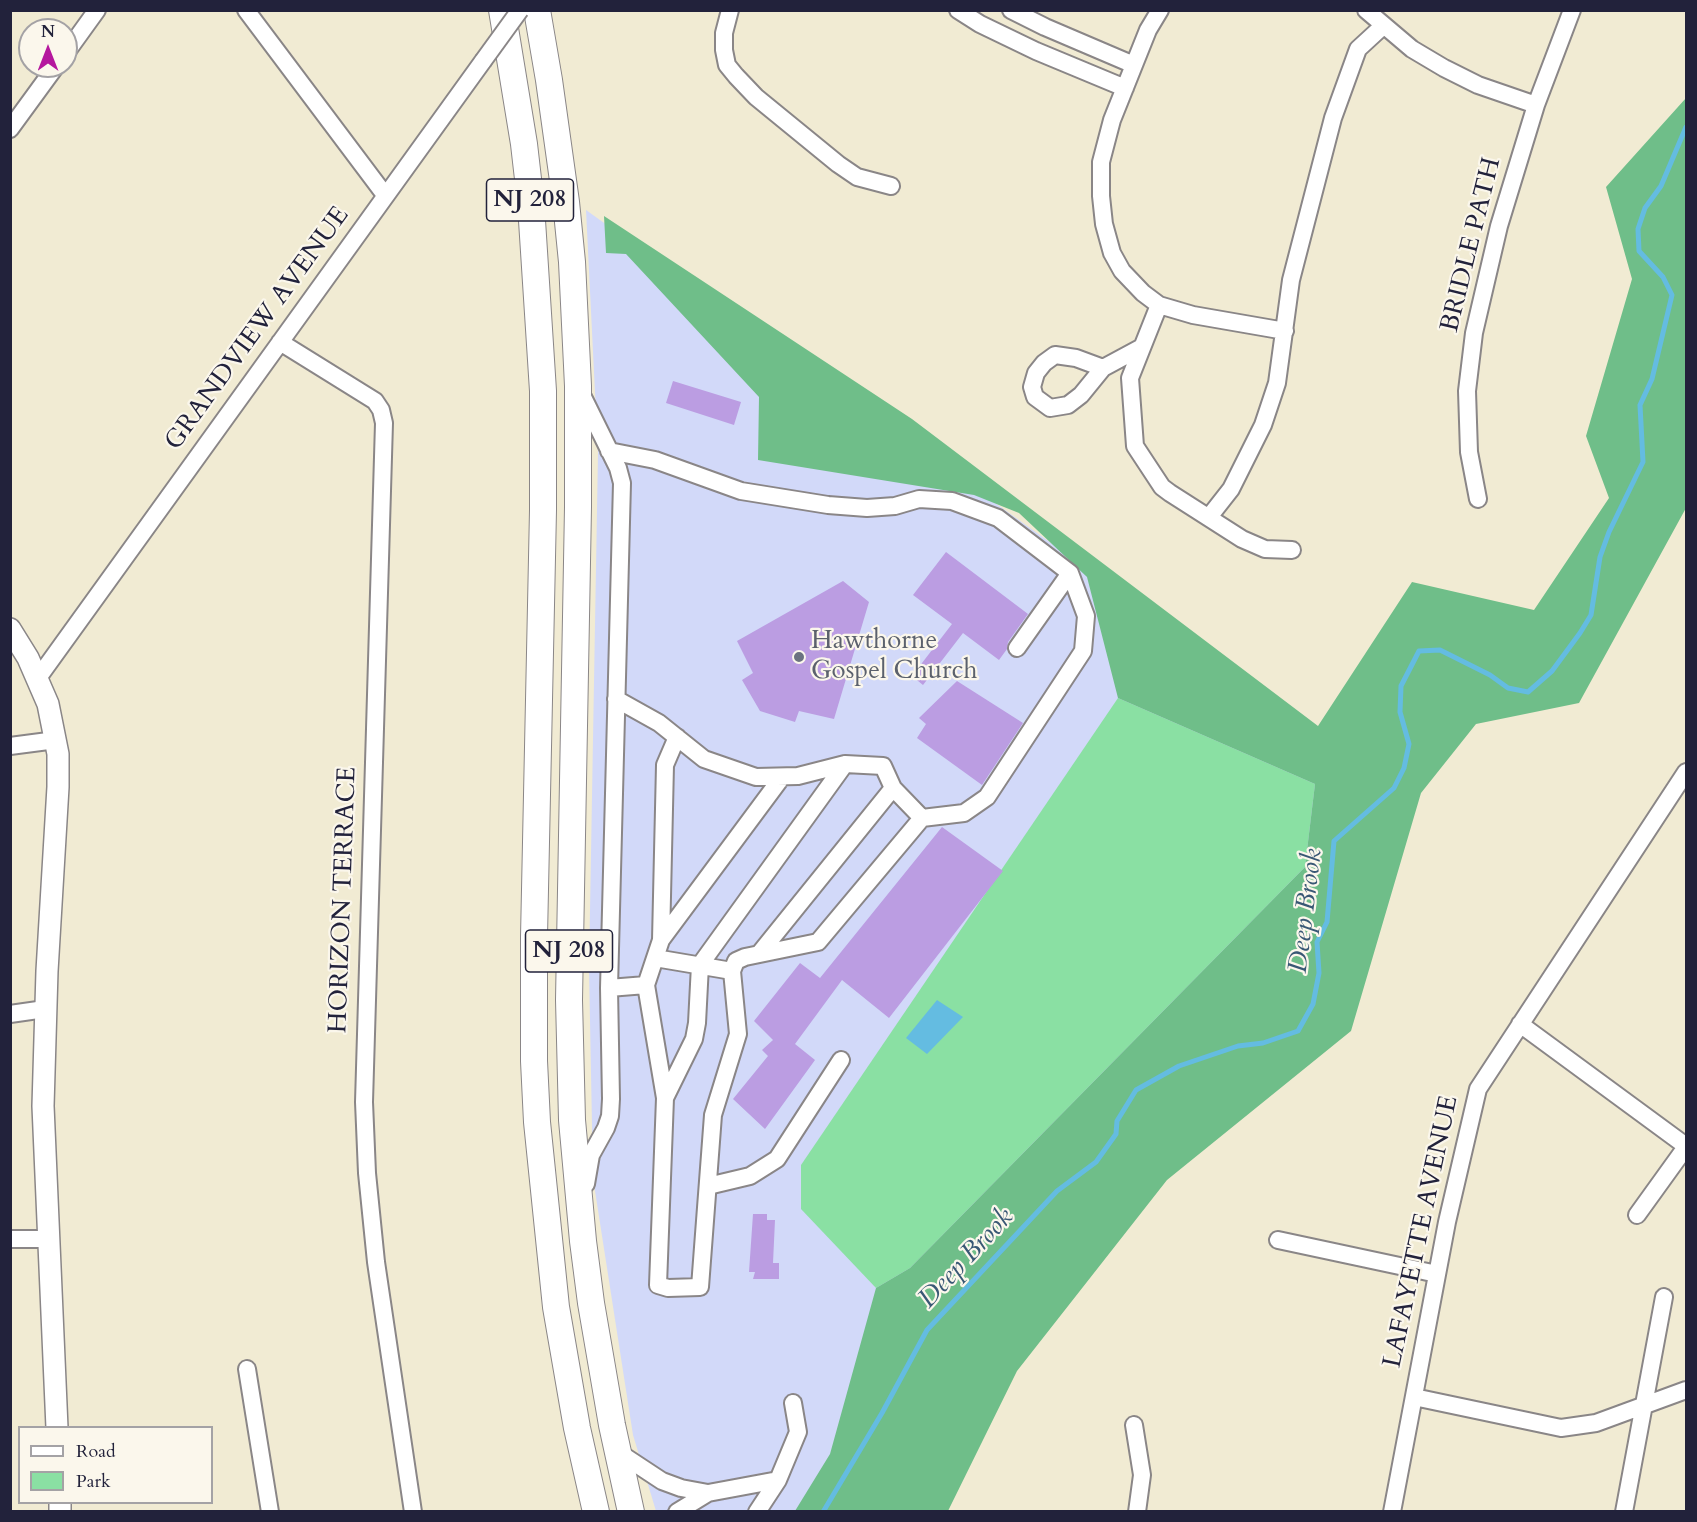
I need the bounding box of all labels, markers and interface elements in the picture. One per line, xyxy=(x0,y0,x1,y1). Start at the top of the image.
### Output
north arrow xyxy=(18,18,78,78)
text: N xyxy=(41,21,55,43)
street label: BRIDLE PATH xyxy=(1435,154,1509,336)
road number: NJ 208 xyxy=(486,179,574,221)
street label: GRANDVIEW AVENUE xyxy=(159,201,357,457)
place label: Hawthorne Gospel Church xyxy=(811,626,978,688)
marker: Hawthorne Gospel Church xyxy=(792,650,806,664)
street label: HORIZON TERRACE xyxy=(324,766,364,1034)
water label: Deep Brook xyxy=(1283,847,1331,975)
road number: NJ 208 xyxy=(526,930,612,972)
street label: LAFAYETTE AVENUE xyxy=(1378,1093,1466,1371)
water label: Deep Brook xyxy=(913,1202,1021,1316)
legend xyxy=(18,1426,213,1504)
text: Road xyxy=(76,1439,116,1464)
text: Park xyxy=(76,1469,111,1494)

